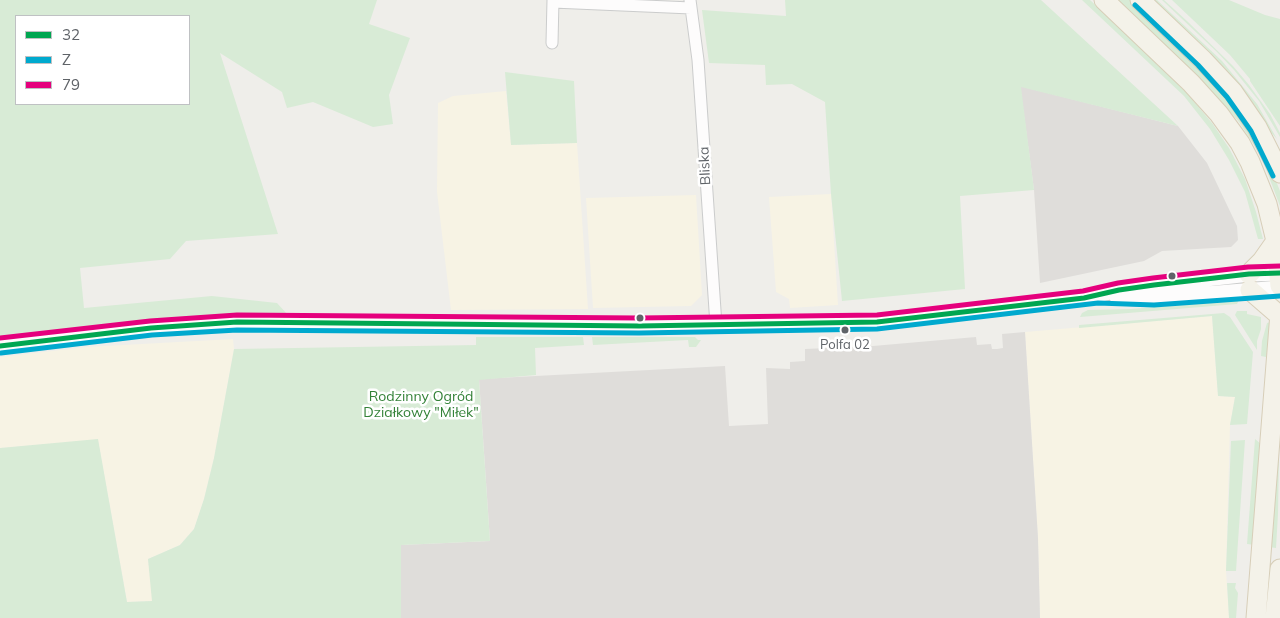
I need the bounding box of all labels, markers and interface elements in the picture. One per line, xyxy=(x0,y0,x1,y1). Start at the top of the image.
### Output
legend xyxy=(15,15,190,105)
text: 32 xyxy=(62,25,80,44)
text: Z xyxy=(62,50,71,69)
text: 79 xyxy=(62,75,80,94)
street label: Bliska xyxy=(696,146,714,186)
unlabelled marker xyxy=(1167,271,1177,281)
unlabelled marker xyxy=(635,313,645,323)
marker: Polfa 02 xyxy=(840,325,850,335)
place label: Polfa 02 xyxy=(820,337,870,353)
park label: Rodzinny Ogród Działkowy "Miłek" xyxy=(363,389,479,422)

